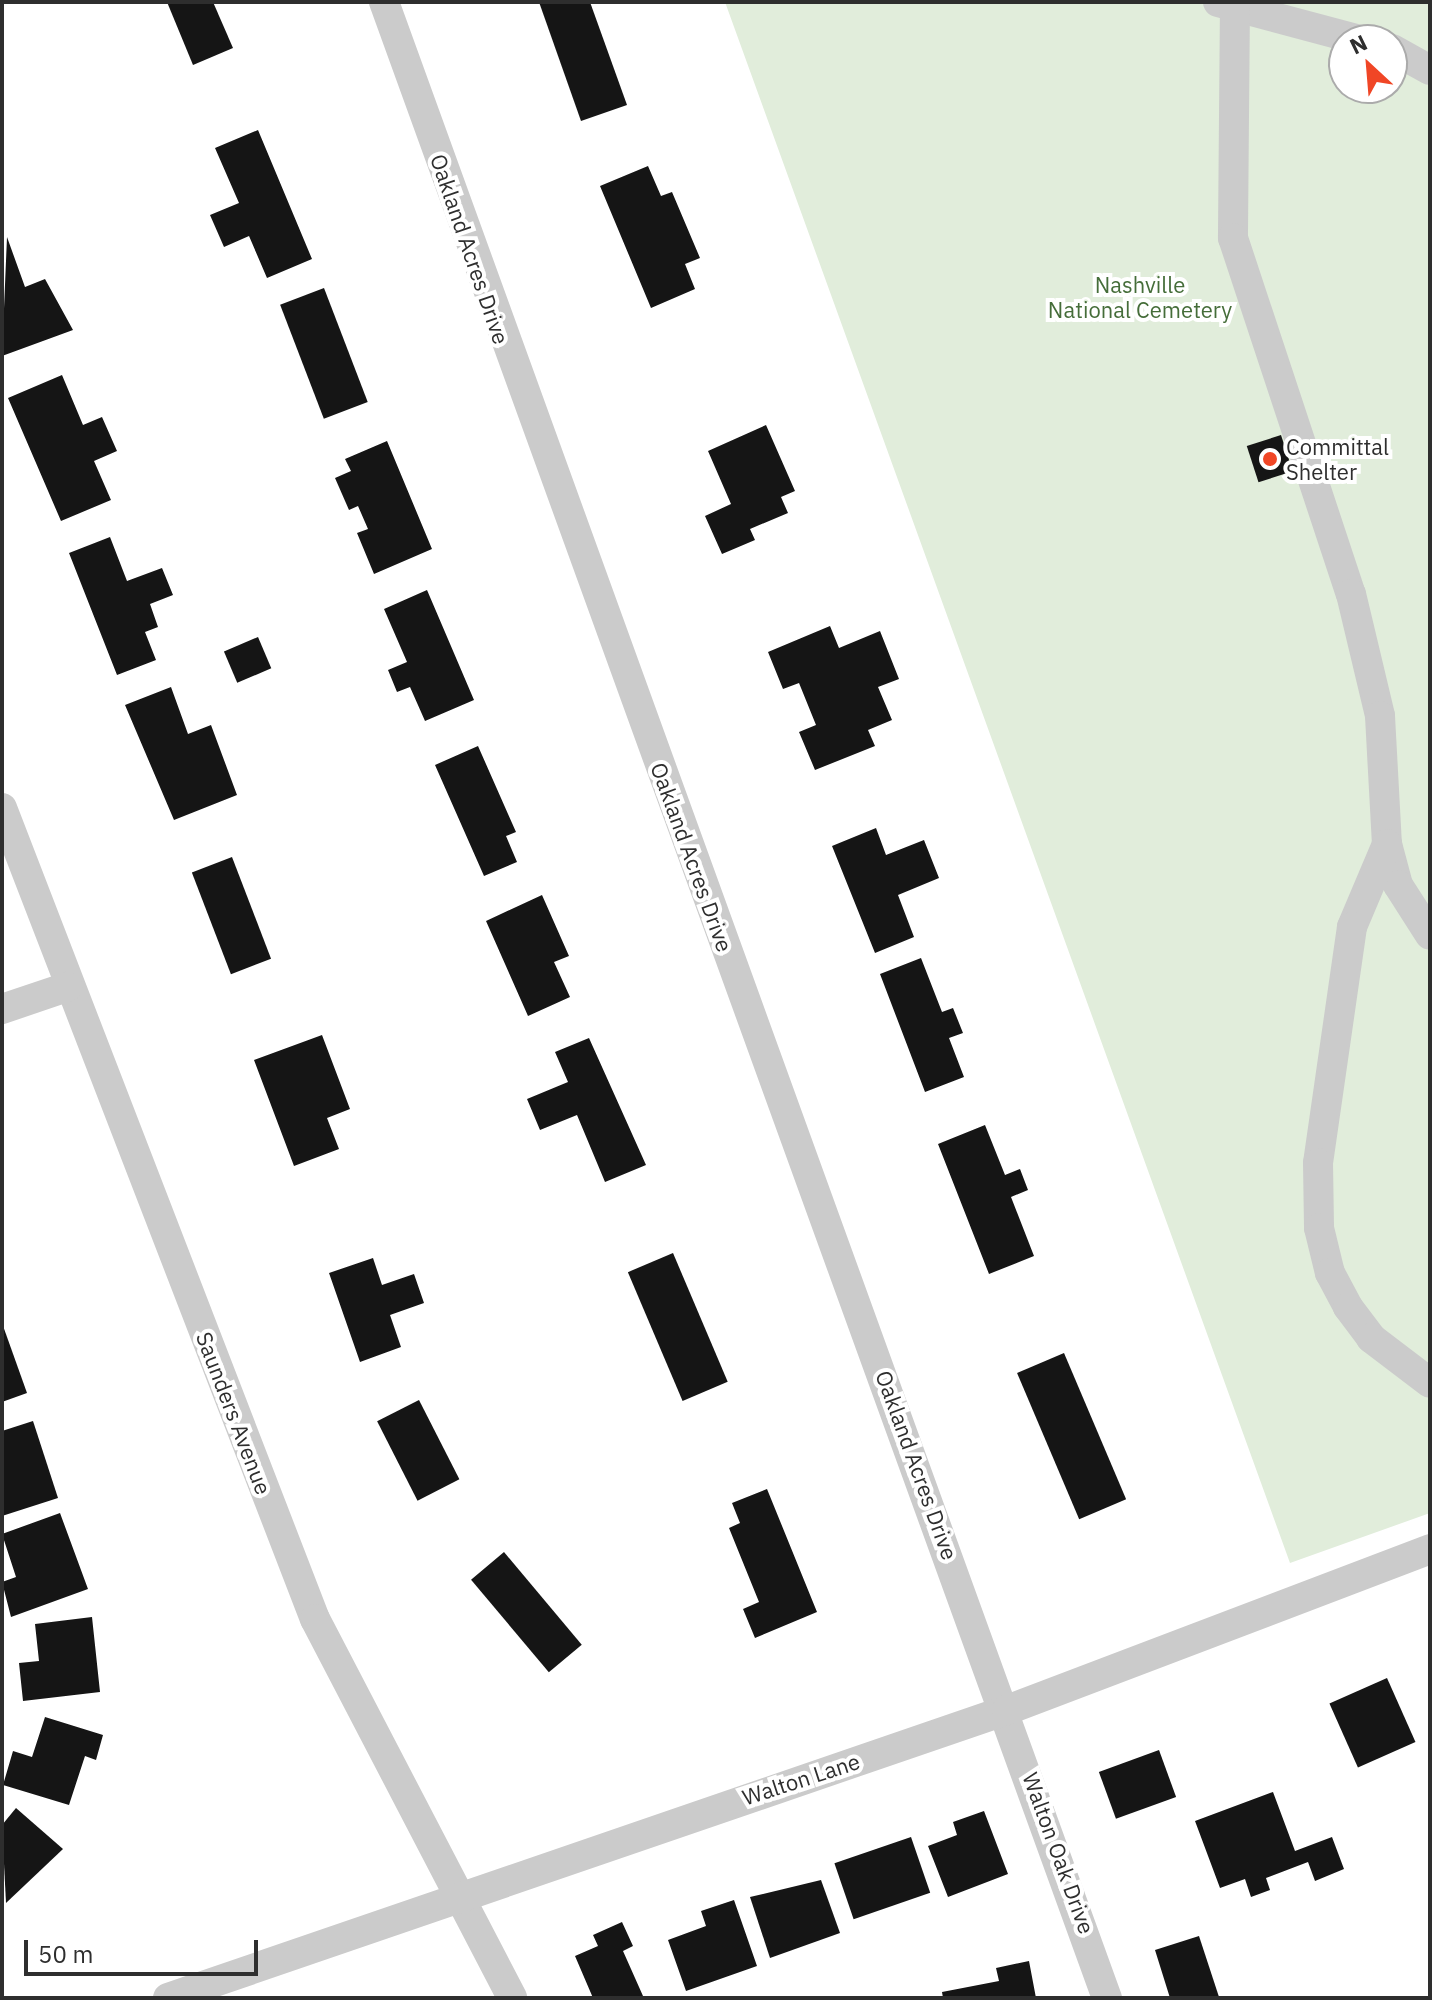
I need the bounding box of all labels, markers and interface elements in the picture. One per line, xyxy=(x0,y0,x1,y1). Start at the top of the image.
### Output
north arrow xyxy=(1328,24,1408,104)
text: N xyxy=(1345,27,1372,60)
street label: Oakland Acres Drive xyxy=(425,150,515,348)
park label: Nashville National Cemetery xyxy=(1048,271,1232,322)
place label: Committal Shelter xyxy=(1286,433,1389,484)
marker: Committal Shelter xyxy=(1261,450,1279,468)
street label: Oakland Acres Drive xyxy=(646,759,738,955)
street label: Saunders Avenue xyxy=(191,1328,277,1498)
street label: Oakland Acres Drive xyxy=(871,1367,963,1563)
street label: Walton Lane xyxy=(739,1748,863,1810)
street label: Walton Oak Drive xyxy=(1018,1769,1100,1937)
scale bar xyxy=(28,1924,262,1974)
text: 50 m xyxy=(38,1938,93,1970)

